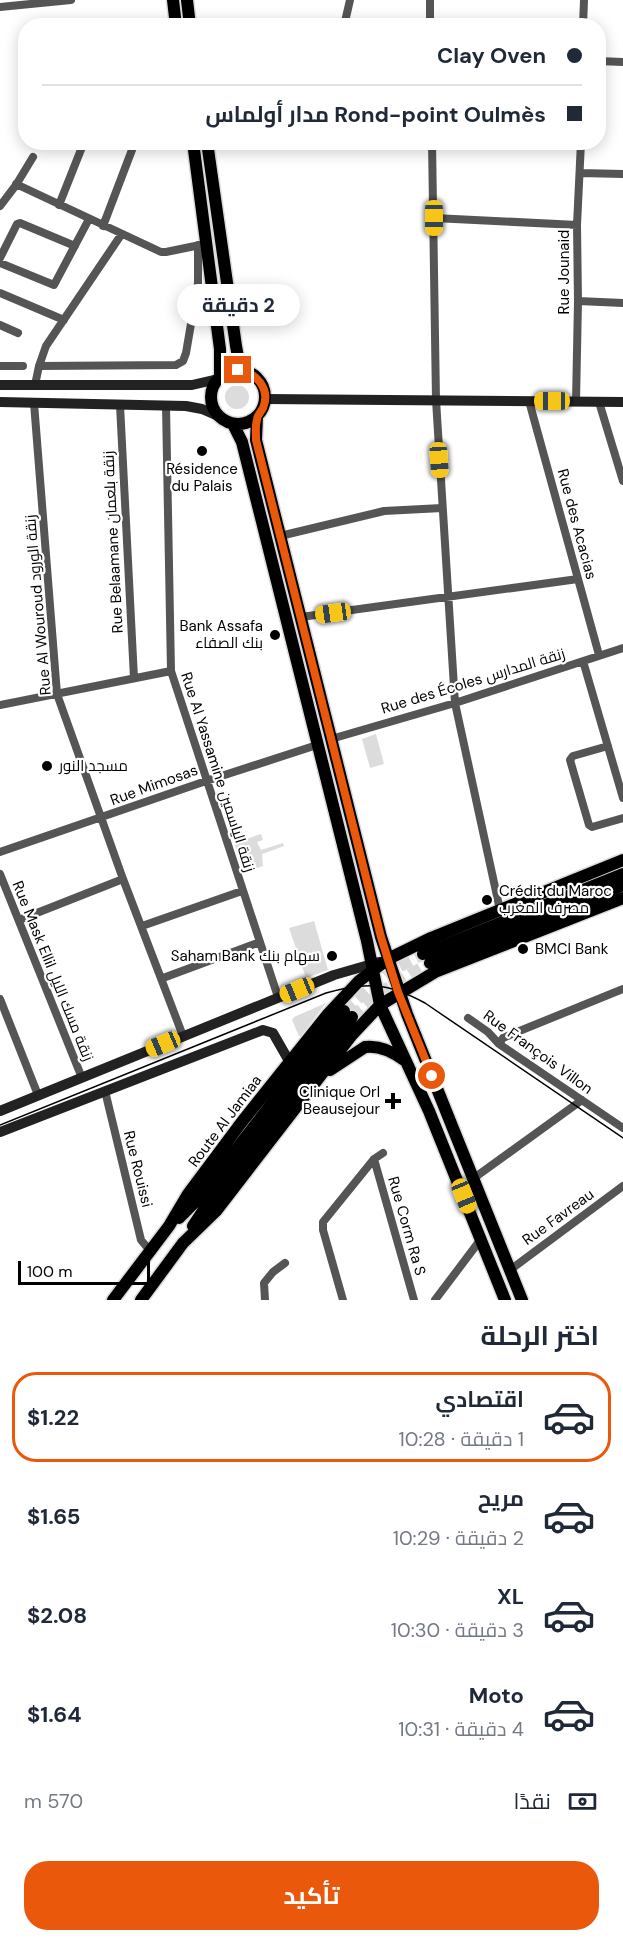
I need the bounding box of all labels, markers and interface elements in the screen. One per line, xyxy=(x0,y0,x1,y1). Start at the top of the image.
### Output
text: Clay Oven xyxy=(437,41,546,70)
text: Rond-point Oulmès مدار أولماس xyxy=(206,100,546,129)
car xyxy=(425,200,443,236)
street label: Rue Jounaid xyxy=(554,230,574,314)
callout: 2 دقيقة xyxy=(176,283,300,325)
text: 2 دقيقة xyxy=(202,292,275,318)
route end xyxy=(224,356,251,383)
car xyxy=(534,392,570,410)
car xyxy=(429,441,449,479)
marker: Résidence du Palais xyxy=(195,444,209,458)
street label: Rue Belaamane زنقة بلعمان xyxy=(98,450,128,634)
place label: Résidence du Palais xyxy=(166,459,238,496)
street label: Rue des Acacias xyxy=(553,467,601,581)
street label: Rue Al Wouroud زنقة الورود xyxy=(20,514,56,696)
car xyxy=(314,602,352,624)
place label: Bank Assafa بنك الصفاء xyxy=(179,616,263,653)
marker: Bank Assafa بنك الصفاء xyxy=(268,628,282,642)
street label: Rue des Écoles زنقة المدارس xyxy=(379,643,567,719)
street label: Rue Al Yassamine زنقة الياسمين xyxy=(176,670,260,874)
place label: مسجد النور xyxy=(58,756,128,776)
marker: مسجد النور xyxy=(40,759,54,773)
street label: Rue Mimosas xyxy=(107,760,201,810)
street label: Rue Mask Ellil زنقة مسك الليل xyxy=(8,878,98,1064)
place label: Crédit du Maroc مصرف المغرب xyxy=(499,881,612,918)
marker: Crédit du Maroc مصرف المغرب xyxy=(480,893,494,907)
place label: BMCI Bank xyxy=(535,939,609,959)
marker: BMCI Bank xyxy=(516,942,530,956)
place label: Saham Bank سهام بنك xyxy=(171,946,320,966)
marker: Saham Bank سهام بنك xyxy=(325,949,339,963)
car xyxy=(277,975,317,1005)
street label: Rue François Villon xyxy=(479,1005,597,1099)
car xyxy=(143,1029,183,1059)
route start xyxy=(418,1062,445,1089)
street label: Route Al Jamiaa xyxy=(184,1071,266,1171)
place label: Clinique Orl Beausejour xyxy=(299,1082,380,1119)
marker: Clinique Orl Beausejour xyxy=(384,1092,402,1110)
street label: Rue Rouissi xyxy=(119,1129,157,1209)
street label: Rue Corm Ra S xyxy=(383,1174,431,1278)
car xyxy=(449,1176,479,1216)
street label: Rue Favreau xyxy=(518,1184,598,1250)
scale bar xyxy=(18,1258,150,1286)
text: 100 m xyxy=(27,1261,72,1282)
text: اختر الرحلة xyxy=(480,1318,599,1353)
text: اقتصادي xyxy=(435,1385,524,1414)
icon: car xyxy=(542,1390,596,1444)
text: $1.22 xyxy=(27,1403,79,1432)
text: 1 دقيقة · 10:28 xyxy=(398,1426,524,1452)
text: مريح xyxy=(478,1484,524,1513)
icon: car xyxy=(542,1489,596,1543)
text: $1.65 xyxy=(27,1502,80,1531)
text: 2 دقيقة · 10:29 xyxy=(393,1525,524,1551)
text: XL xyxy=(497,1582,524,1611)
icon: car xyxy=(542,1588,596,1642)
text: $2.08 xyxy=(27,1601,87,1630)
text: 3 دقيقة · 10:30 xyxy=(391,1617,524,1643)
text: Moto xyxy=(469,1681,524,1710)
icon: car xyxy=(542,1687,596,1741)
text: $1.64 xyxy=(27,1700,81,1729)
text: 4 دقيقة · 10:31 xyxy=(398,1716,524,1742)
icon: cash xyxy=(566,1785,599,1818)
text: نقدًا xyxy=(513,1787,551,1816)
text: 570 m xyxy=(24,1788,83,1814)
button: تأكيد xyxy=(24,1861,599,1930)

